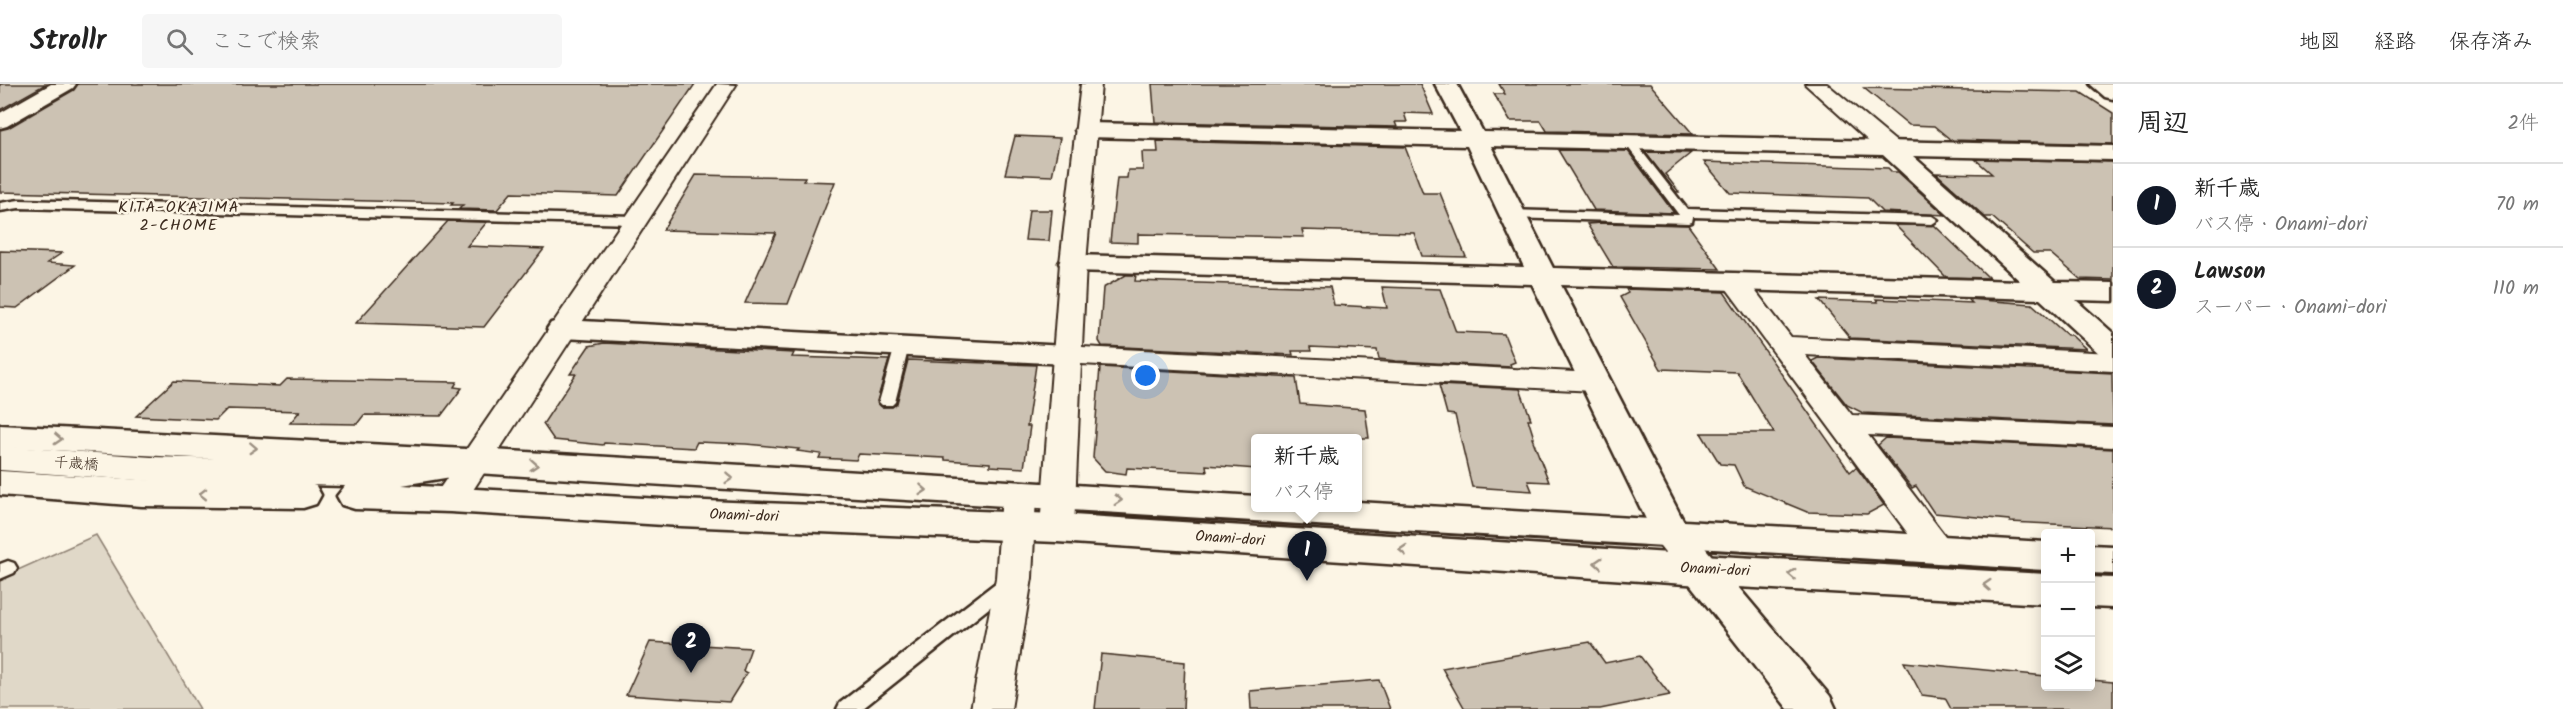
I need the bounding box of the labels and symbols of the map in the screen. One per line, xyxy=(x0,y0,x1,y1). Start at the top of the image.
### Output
district label: KITA-OKAJIMA 2-CHOME xyxy=(118,195,240,238)
your location xyxy=(1131,361,1160,390)
one-way arrow xyxy=(54,432,63,445)
one-way arrow xyxy=(249,442,258,455)
street label: 千歳橋 xyxy=(53,450,99,478)
one-way arrow xyxy=(530,459,539,472)
one-way arrow xyxy=(724,471,733,484)
one-way arrow xyxy=(919,483,928,496)
one-way arrow xyxy=(198,487,207,500)
one-way arrow xyxy=(1113,494,1122,507)
street label: Onami-dori xyxy=(709,503,781,529)
street label: Onami-dori xyxy=(1195,525,1267,553)
pin: 1 xyxy=(1288,532,1326,581)
one-way arrow xyxy=(1399,544,1408,557)
street label: Onami-dori xyxy=(1680,556,1752,584)
one-way arrow xyxy=(1593,557,1602,570)
one-way arrow xyxy=(1788,568,1797,581)
one-way arrow xyxy=(1983,578,1992,591)
pin: 2 xyxy=(672,624,710,673)

